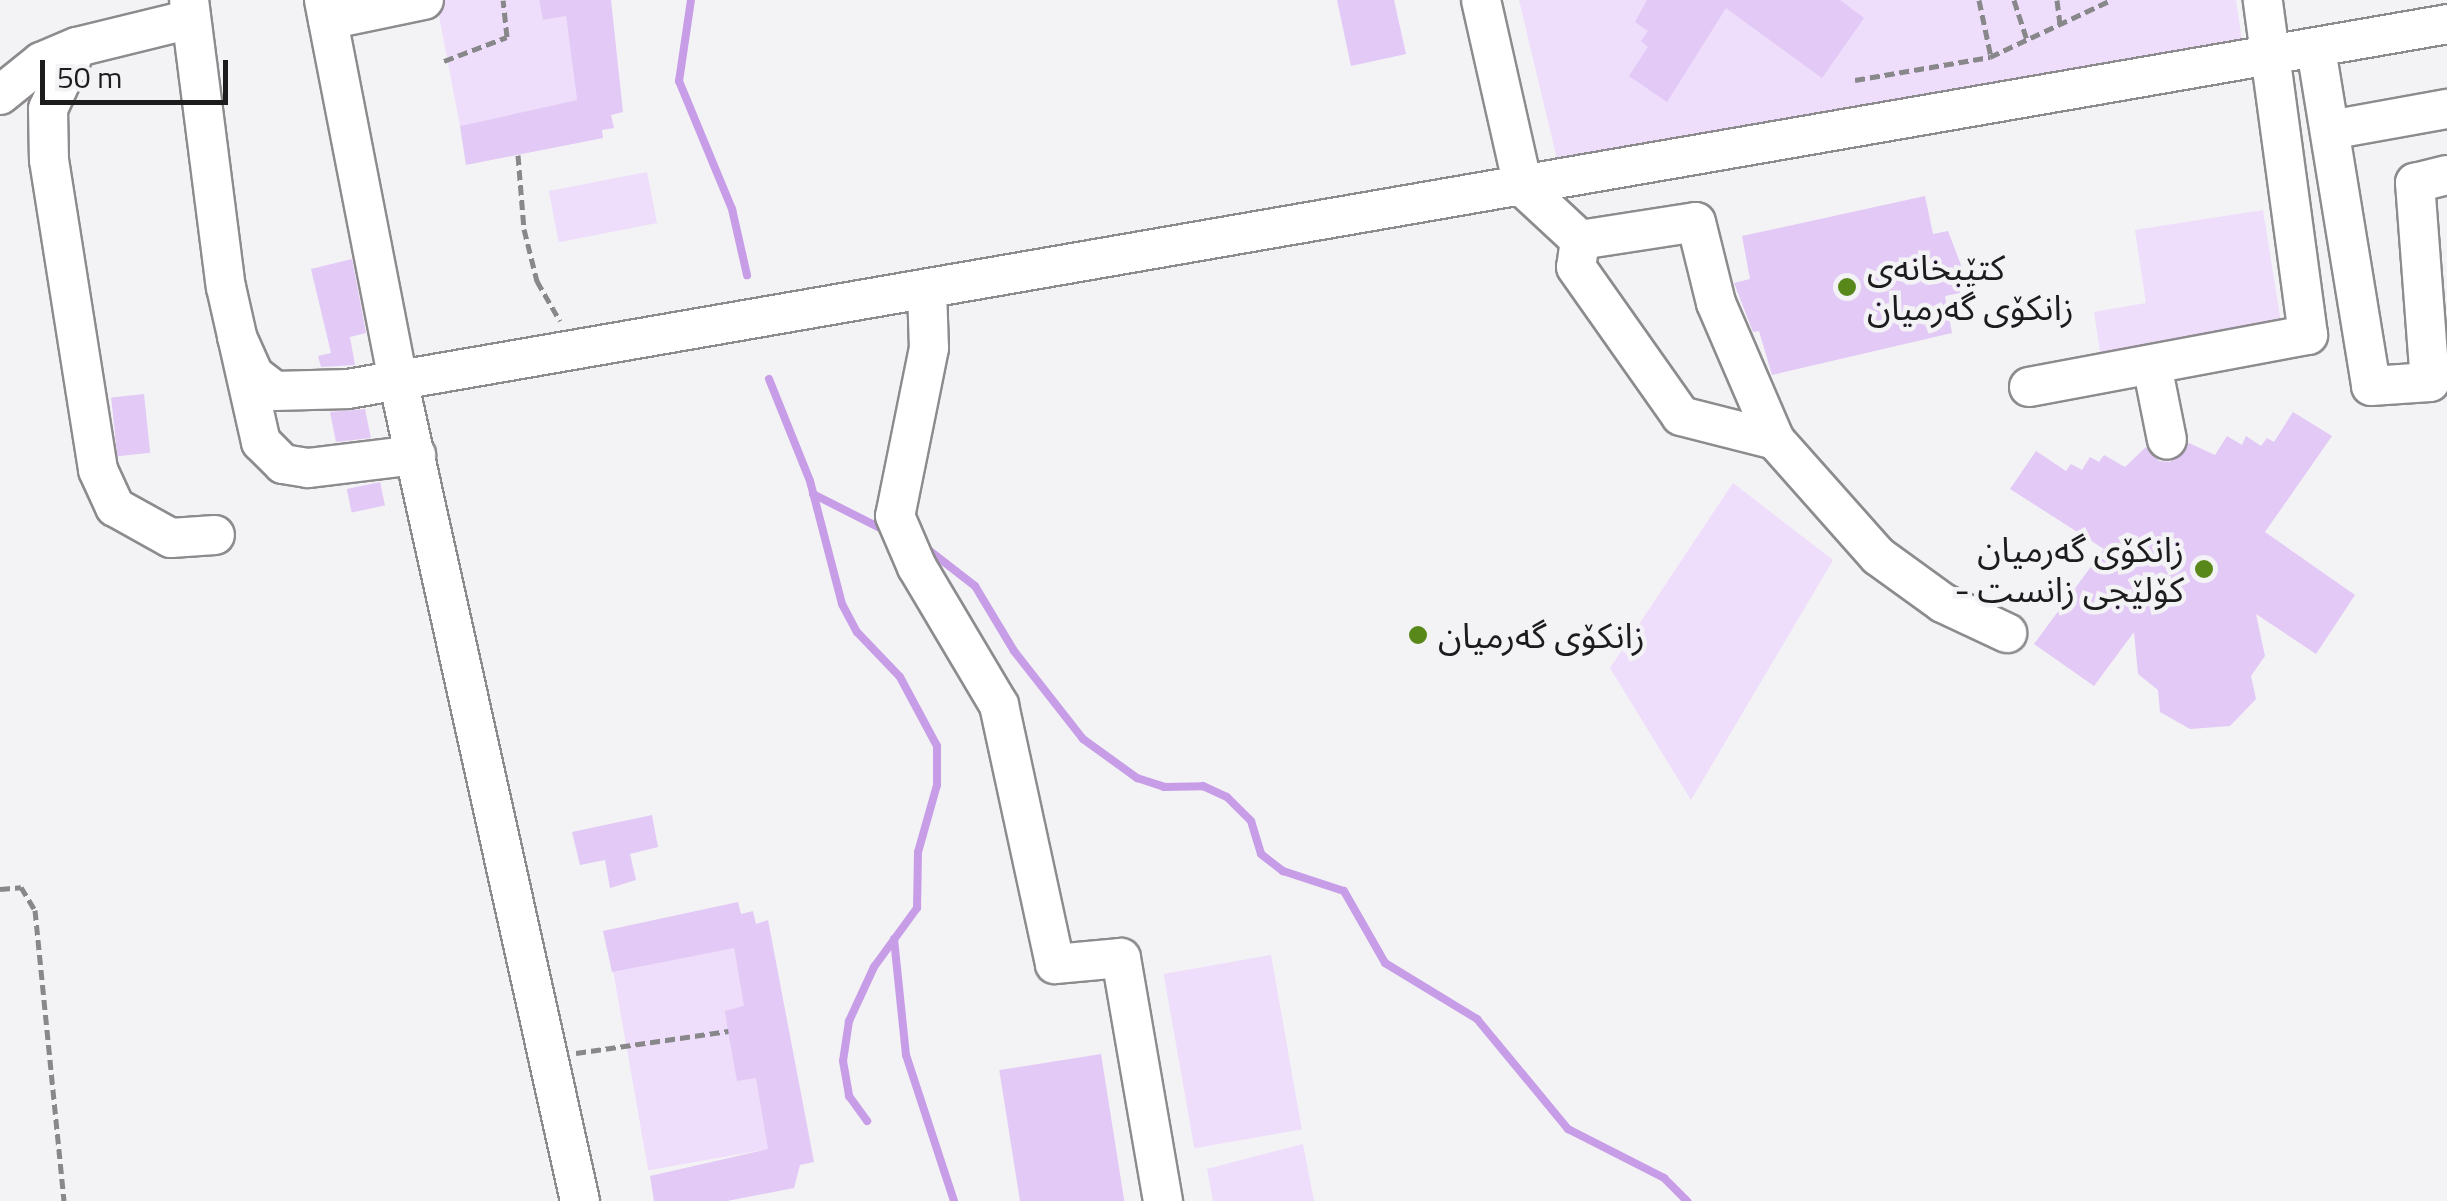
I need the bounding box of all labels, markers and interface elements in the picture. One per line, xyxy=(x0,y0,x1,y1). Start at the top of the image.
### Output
scale bar xyxy=(45,40,232,102)
text: 50 m xyxy=(57,54,122,100)
place label: کتێبخانەی زانکۆی گەرمیان xyxy=(1867,246,2074,328)
marker: کتێبخانەی زانکۆی گەرمیان xyxy=(1836,276,1858,298)
place label: زانکۆی گەرمیان - کۆلێجی زانست xyxy=(1954,528,2184,610)
marker: زانکۆی گەرمیان - کۆلێجی زانست xyxy=(2193,558,2215,580)
place label: زانکۆی گەرمیان xyxy=(1438,614,1645,656)
marker: زانکۆی گەرمیان xyxy=(1407,624,1429,646)

